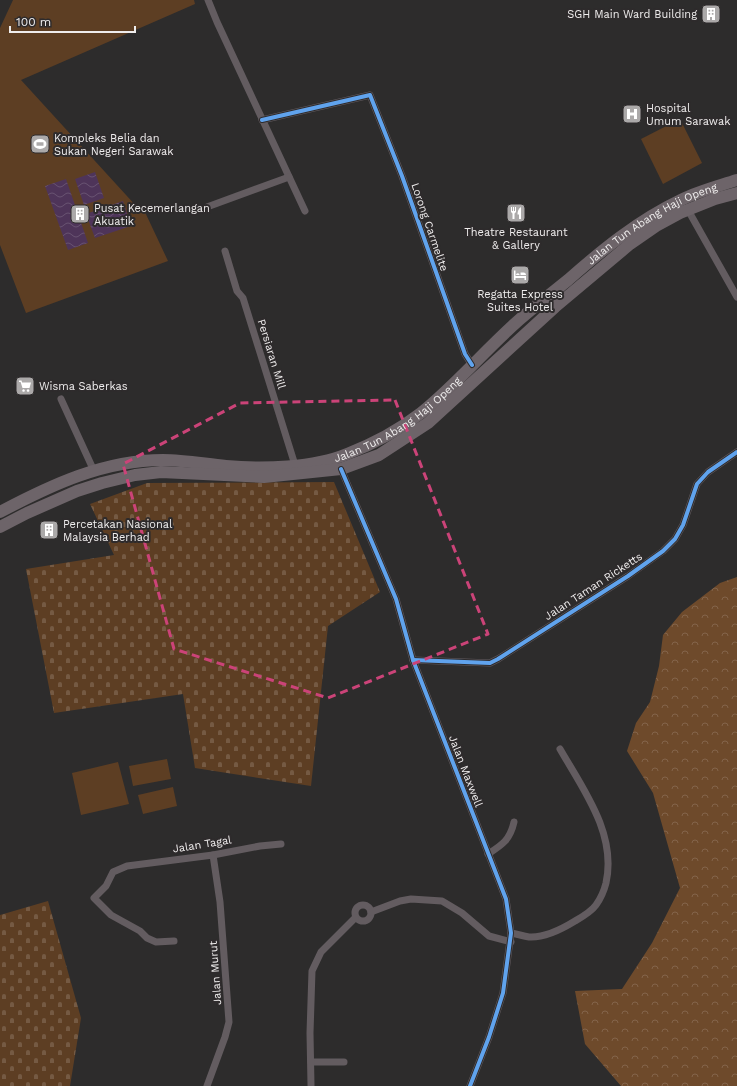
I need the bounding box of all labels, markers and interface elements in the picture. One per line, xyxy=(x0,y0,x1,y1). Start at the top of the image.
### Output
building icon: SGH Main Ward Building xyxy=(700,3,722,25)
scale bar xyxy=(10,8,135,34)
place label: SGH Main Ward Building xyxy=(567,8,697,21)
text: 100 m xyxy=(16,15,51,29)
place label: Hospital Umum Sarawak xyxy=(646,102,730,128)
hospital icon: Hospital Umum Sarawak xyxy=(621,103,643,125)
place label: Kompleks Belia dan Sukan Negeri Sarawak xyxy=(54,132,174,158)
sports icon: Kompleks Belia dan Sukan Negeri Sarawak xyxy=(29,133,51,155)
street label: Lorong Carmelite xyxy=(408,181,451,273)
street label: Jalan Tun Abang Haji Openg xyxy=(585,181,719,268)
place label: Pusat Kecemerlangan Akuatik xyxy=(94,202,210,228)
restaurant icon: Theatre Restaurant & Gallery xyxy=(505,202,527,224)
building icon: Pusat Kecemerlangan Akuatik xyxy=(69,203,91,225)
place label: Theatre Restaurant & Gallery xyxy=(464,226,568,252)
hotel icon: Regatta Express Suites Hotel xyxy=(509,264,531,286)
place label: Regatta Express Suites Hotel xyxy=(477,288,563,314)
street label: Persiaran Mill xyxy=(255,318,288,391)
street label: Jalan Tun Abang Haji Openg xyxy=(332,374,464,465)
supermarket icon: Wisma Saberkas xyxy=(14,375,36,397)
place label: Wisma Saberkas xyxy=(39,380,128,393)
place label: Percetakan Nasional Malaysia Berhad xyxy=(63,518,173,544)
building icon: Percetakan Nasional Malaysia Berhad xyxy=(38,519,60,541)
street label: Jalan Taman Ricketts xyxy=(542,550,645,623)
street label: Jalan Maxwell xyxy=(446,733,485,810)
street label: Jalan Tagal xyxy=(172,833,233,856)
street label: Jalan Murut xyxy=(207,940,224,1006)

